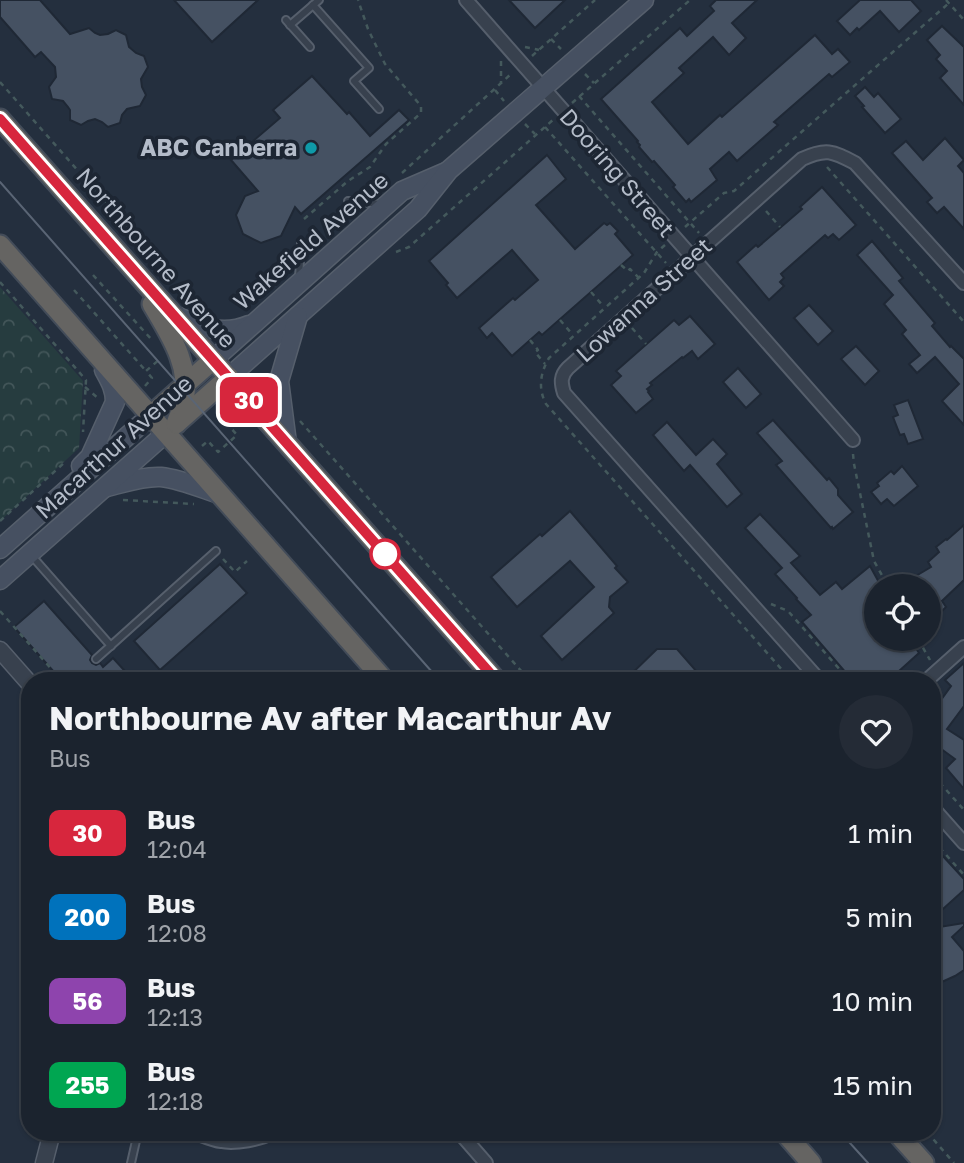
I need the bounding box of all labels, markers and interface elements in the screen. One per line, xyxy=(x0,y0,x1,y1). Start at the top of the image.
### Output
street label: Dooring Street xyxy=(554,102,681,242)
place label: ABC Canberra xyxy=(140,133,297,161)
marker: ABC Canberra xyxy=(303,140,319,156)
street label: Northbourne Avenue xyxy=(71,162,243,353)
street label: Wakefield Avenue xyxy=(227,165,393,315)
street label: Lowanna Street xyxy=(570,231,717,367)
street label: Macarthur Avenue xyxy=(29,369,197,524)
line badge: 30 xyxy=(218,377,280,423)
text: 30 xyxy=(234,385,264,414)
unlabelled marker xyxy=(370,539,400,569)
map controls xyxy=(864,574,941,651)
button: locate xyxy=(864,574,941,651)
button: heart xyxy=(839,695,913,769)
text: Northbourne Av after Macarthur Av xyxy=(49,698,612,737)
text: Bus xyxy=(49,744,91,772)
text: Bus xyxy=(147,804,195,835)
text: 30 xyxy=(72,818,103,847)
text: 1 min xyxy=(848,818,913,849)
text: 12:04 xyxy=(147,835,207,863)
text: Bus xyxy=(147,888,195,919)
text: 200 xyxy=(65,902,110,931)
text: 5 min xyxy=(845,902,913,933)
text: 12:08 xyxy=(147,919,207,947)
text: Bus xyxy=(147,972,195,1003)
text: 56 xyxy=(73,986,102,1015)
text: 10 min xyxy=(832,986,913,1017)
text: 12:13 xyxy=(147,1003,203,1031)
text: Bus xyxy=(147,1056,195,1087)
text: 255 xyxy=(66,1070,109,1099)
text: 15 min xyxy=(833,1070,913,1101)
text: 12:18 xyxy=(147,1087,204,1115)

